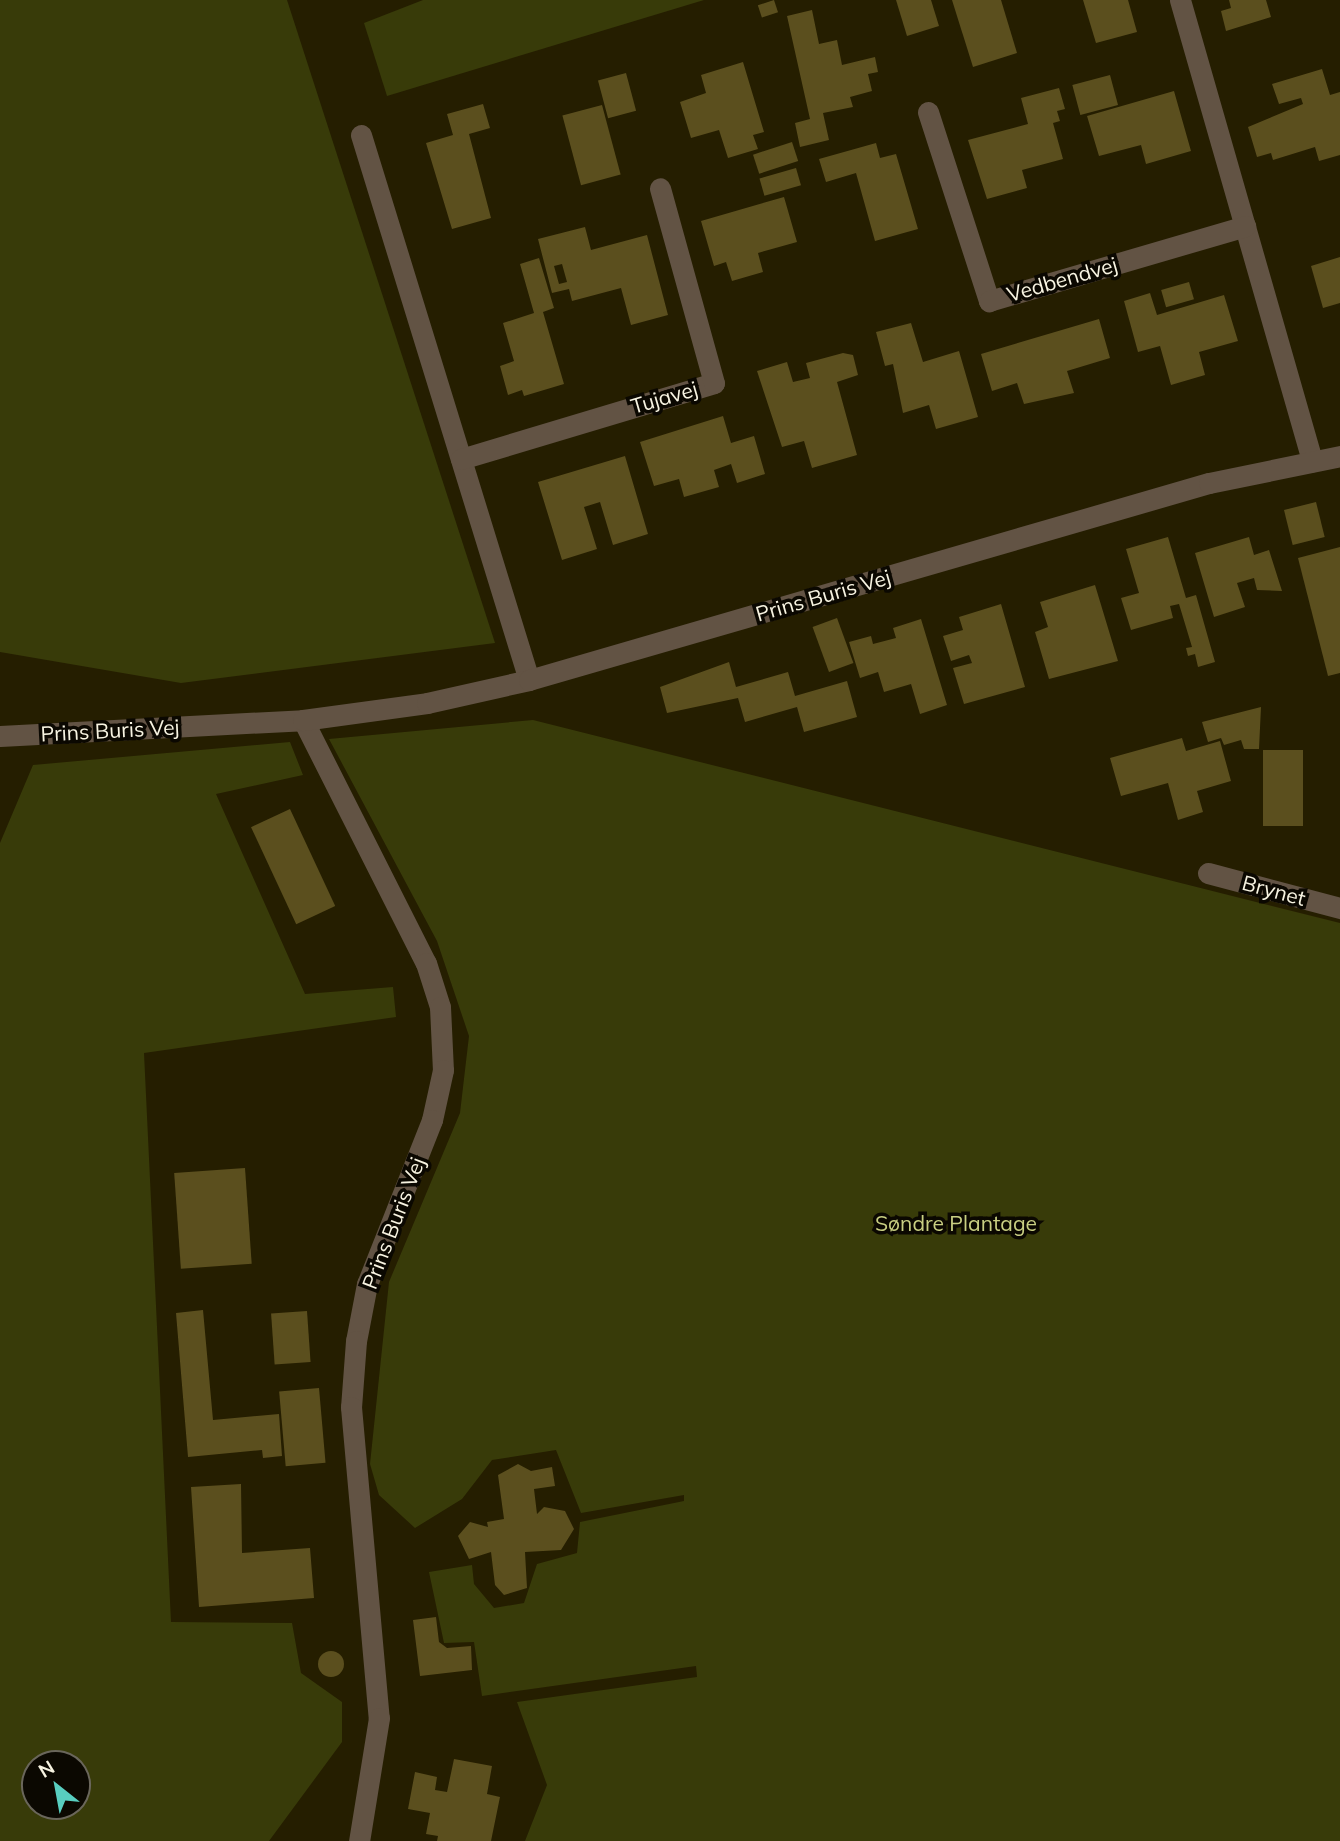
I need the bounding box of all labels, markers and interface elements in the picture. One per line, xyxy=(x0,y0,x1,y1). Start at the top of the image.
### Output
street label: Vedbendvej xyxy=(1004,251,1120,307)
street label: Tujavej xyxy=(628,375,700,419)
street label: Prins Buris Vej xyxy=(753,564,893,626)
street label: Prins Buris Vej xyxy=(40,714,180,746)
street label: Brynet xyxy=(1239,869,1309,911)
street label: Prins Buris Vej xyxy=(356,1154,430,1292)
park label: Søndre Plantage xyxy=(875,1210,1037,1236)
north arrow xyxy=(21,1750,91,1820)
text: N xyxy=(34,1755,59,1783)

